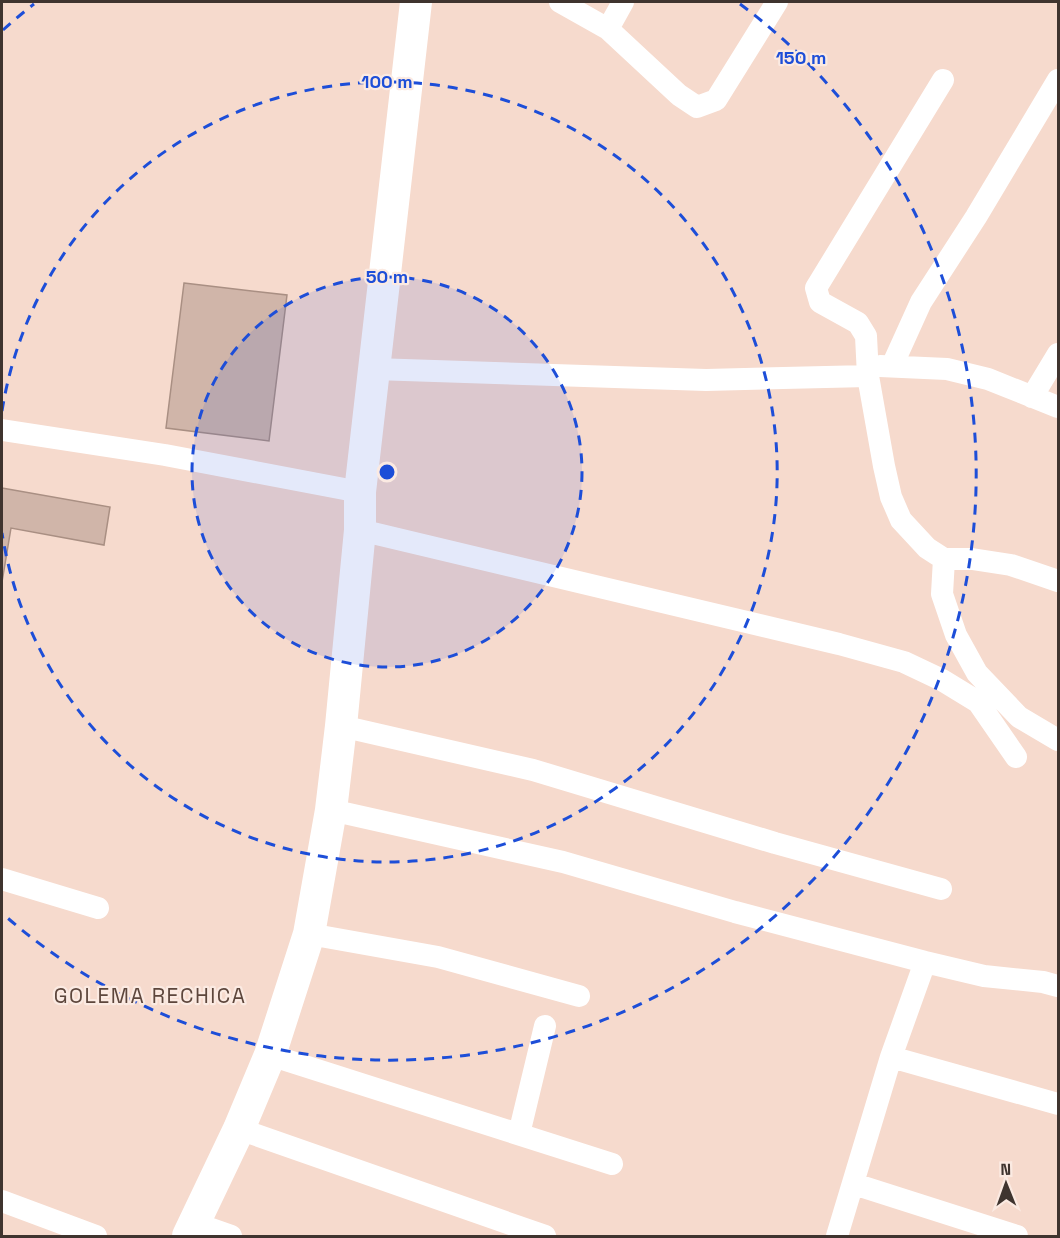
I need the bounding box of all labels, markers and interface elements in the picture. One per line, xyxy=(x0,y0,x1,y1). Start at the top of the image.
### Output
text: 150 m xyxy=(776,46,826,69)
text: 100 m xyxy=(361,70,413,93)
text: 50 m xyxy=(366,265,408,288)
centre of rings xyxy=(377,462,397,482)
district label: GOLEMA RECHICA xyxy=(54,982,246,1009)
north arrow xyxy=(976,1154,1036,1214)
text: N xyxy=(1000,1159,1011,1180)

